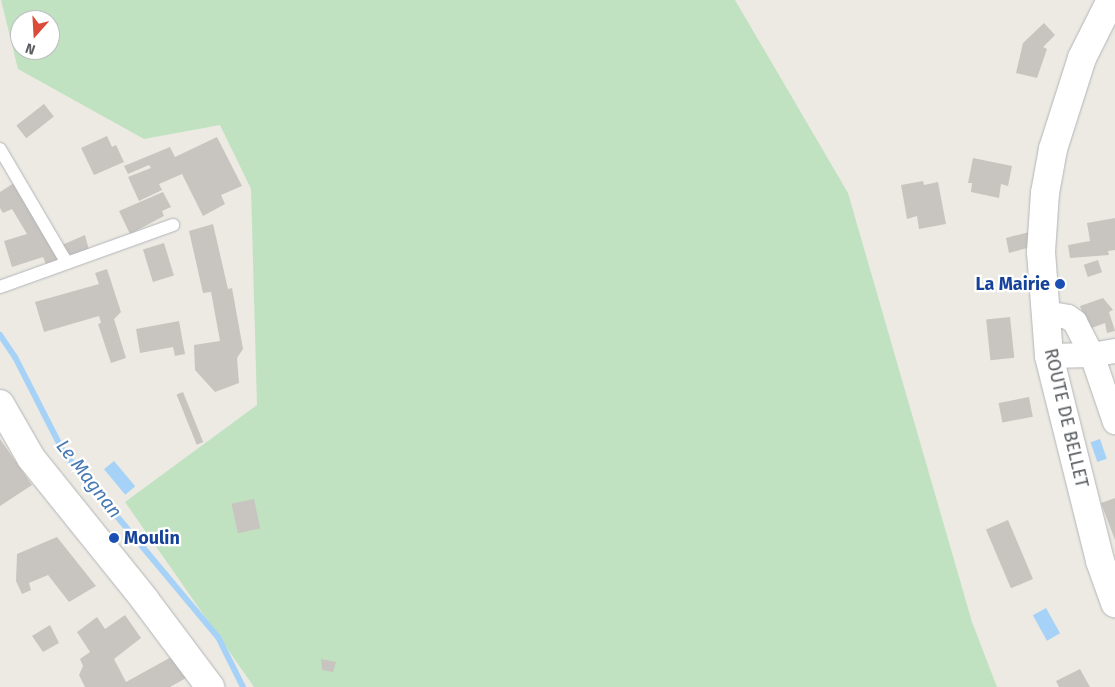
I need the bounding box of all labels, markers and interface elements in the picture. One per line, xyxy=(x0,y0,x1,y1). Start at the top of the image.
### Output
north arrow xyxy=(10,10,60,60)
text: N xyxy=(23,39,37,58)
place label: La Mairie xyxy=(975,273,1050,295)
marker: La Mairie xyxy=(1054,278,1066,290)
street label: ROUTE DE BELLET xyxy=(1039,346,1093,490)
water label: Le Magnan xyxy=(51,435,127,523)
place label: Moulin xyxy=(124,527,180,549)
marker: Moulin xyxy=(108,532,120,544)

